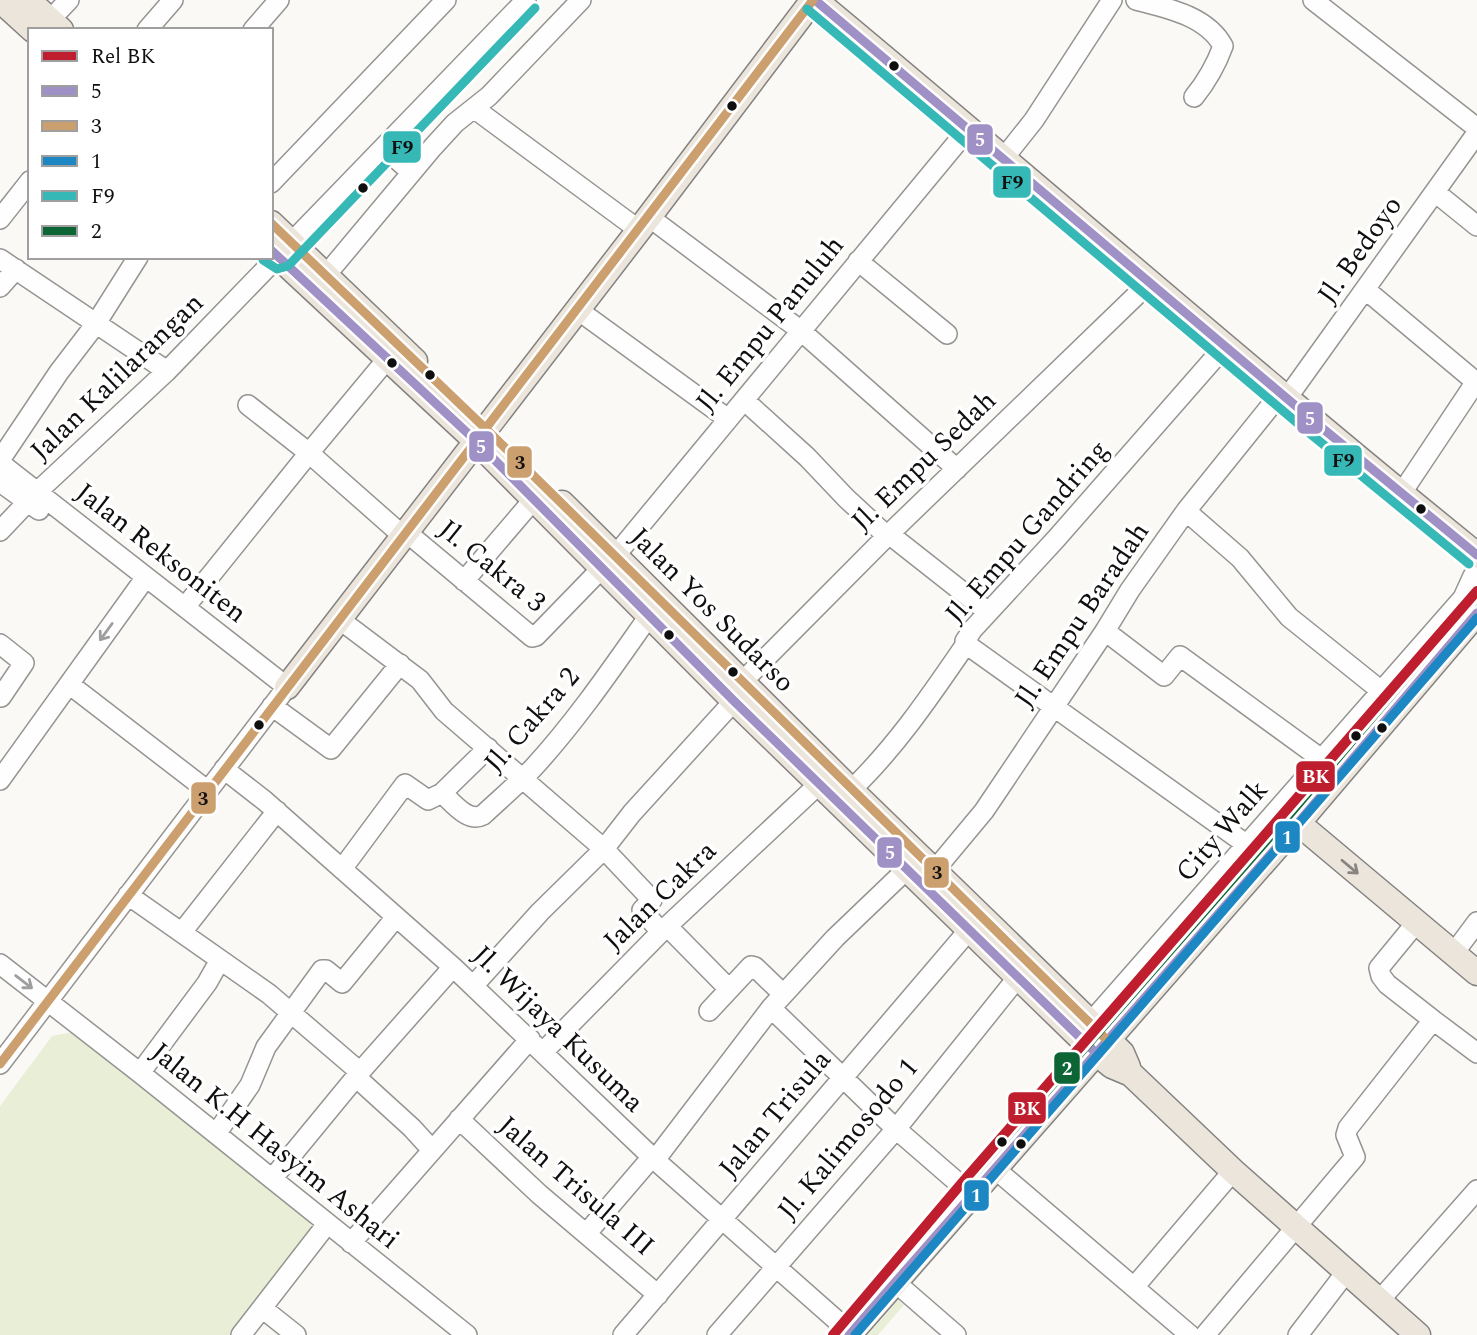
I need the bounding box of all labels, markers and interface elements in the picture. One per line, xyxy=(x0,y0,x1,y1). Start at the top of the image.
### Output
legend xyxy=(28,28,273,259)
text: Rel BK xyxy=(91,41,155,73)
unlabelled marker xyxy=(887,59,901,73)
text: 5 xyxy=(91,76,102,108)
unlabelled marker xyxy=(725,99,739,113)
text: 3 xyxy=(91,111,102,143)
line badge: 5 xyxy=(966,123,994,156)
text: 5 xyxy=(975,126,985,155)
line badge: F9 xyxy=(382,130,422,164)
text: F9 xyxy=(391,134,414,163)
text: 1 xyxy=(91,146,102,178)
line badge: F9 xyxy=(992,165,1032,199)
text: F9 xyxy=(1001,169,1024,198)
text: F9 xyxy=(91,181,114,213)
unlabelled marker xyxy=(356,181,370,195)
street label: Jl. Bedoyo xyxy=(1307,187,1413,313)
text: 2 xyxy=(91,216,102,248)
street label: Jl. Empu Panuluh xyxy=(685,226,855,422)
street label: Jalan Kalilarangan xyxy=(20,283,214,471)
unlabelled marker xyxy=(385,356,399,370)
unlabelled marker xyxy=(423,368,437,382)
street label: Jl. Empu Sedah xyxy=(841,380,1007,542)
line badge: 5 xyxy=(1296,401,1324,435)
text: 5 xyxy=(1305,405,1315,434)
line badge: 5 xyxy=(468,430,495,463)
street label: Jl. Empu Gandring xyxy=(935,430,1119,634)
text: 5 xyxy=(476,433,486,462)
line badge: F9 xyxy=(1323,444,1363,477)
line badge: 3 xyxy=(506,445,533,479)
text: F9 xyxy=(1332,447,1355,476)
text: 3 xyxy=(515,449,526,478)
street label: Jalan Reksoniten xyxy=(66,472,256,634)
unlabelled marker xyxy=(1414,502,1428,516)
street label: Jl. Cakra 3 xyxy=(429,509,555,623)
street label: Jl. Empu Baradah xyxy=(1004,513,1160,717)
street label: Jalan Yos Sudarso xyxy=(619,517,805,703)
one-way arrow xyxy=(99,622,113,641)
unlabelled marker xyxy=(662,628,676,642)
street label: Jl. Cakra 2 xyxy=(474,658,590,782)
unlabelled marker xyxy=(726,665,740,679)
unlabelled marker xyxy=(252,718,266,732)
unlabelled marker xyxy=(1375,721,1389,735)
unlabelled marker xyxy=(1349,729,1363,743)
line badge: BK xyxy=(1295,760,1336,793)
text: BK xyxy=(1302,763,1330,792)
street label: City Walk xyxy=(1165,770,1279,892)
line badge: 3 xyxy=(190,781,217,815)
text: 3 xyxy=(198,785,209,814)
line badge: 1 xyxy=(1274,820,1301,854)
text: 1 xyxy=(1282,824,1292,853)
street label: Jalan Cakra xyxy=(593,831,727,961)
line badge: 5 xyxy=(876,836,903,869)
text: 5 xyxy=(885,839,895,868)
line badge: 3 xyxy=(923,856,950,889)
text: 3 xyxy=(932,859,943,888)
one-way arrow xyxy=(1341,859,1359,875)
street label: Jl. Wijaya Kusuma xyxy=(462,935,654,1123)
one-way arrow xyxy=(14,974,32,989)
street label: Jalan K.H Hasyim Ashari xyxy=(141,1032,409,1260)
street label: Jalan Trisula xyxy=(708,1040,842,1188)
street label: Jl. Kalimosodo 1 xyxy=(767,1048,929,1230)
line badge: 2 xyxy=(1053,1051,1081,1085)
text: 2 xyxy=(1062,1055,1072,1084)
line badge: BK xyxy=(1007,1091,1047,1125)
text: BK xyxy=(1013,1095,1041,1124)
street label: Jalan Trisula III xyxy=(488,1105,664,1267)
unlabelled marker xyxy=(995,1135,1009,1149)
unlabelled marker xyxy=(1014,1137,1028,1151)
line badge: 1 xyxy=(963,1179,990,1212)
text: 1 xyxy=(971,1182,981,1211)

